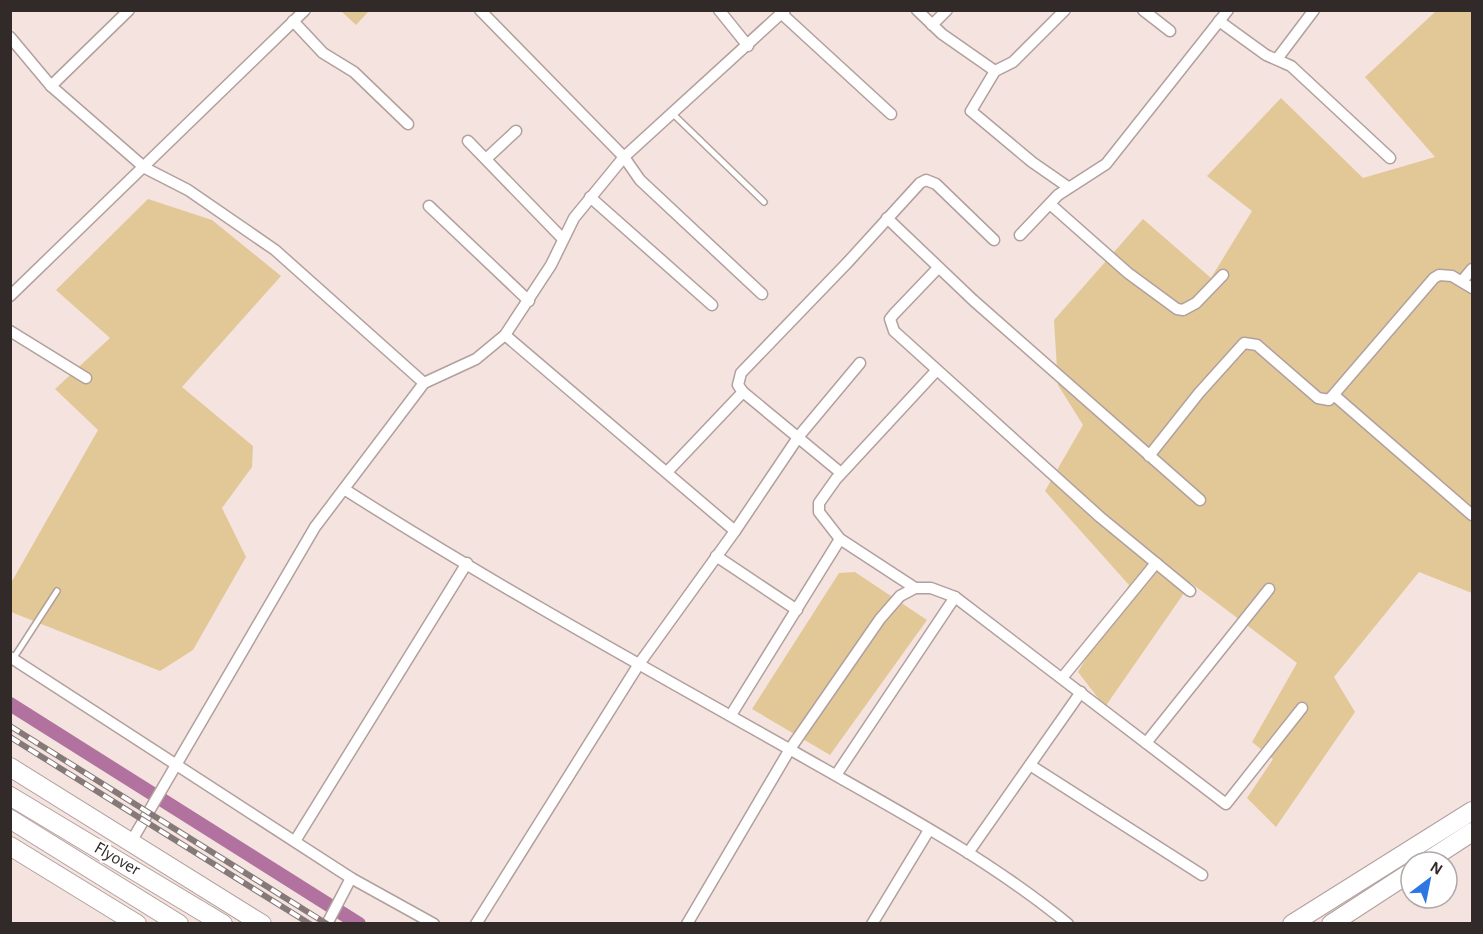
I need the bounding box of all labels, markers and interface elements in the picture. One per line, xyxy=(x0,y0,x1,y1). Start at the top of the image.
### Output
street label: Flyover xyxy=(91,839,143,879)
north arrow xyxy=(1399,850,1459,910)
text: N xyxy=(1427,858,1445,878)

